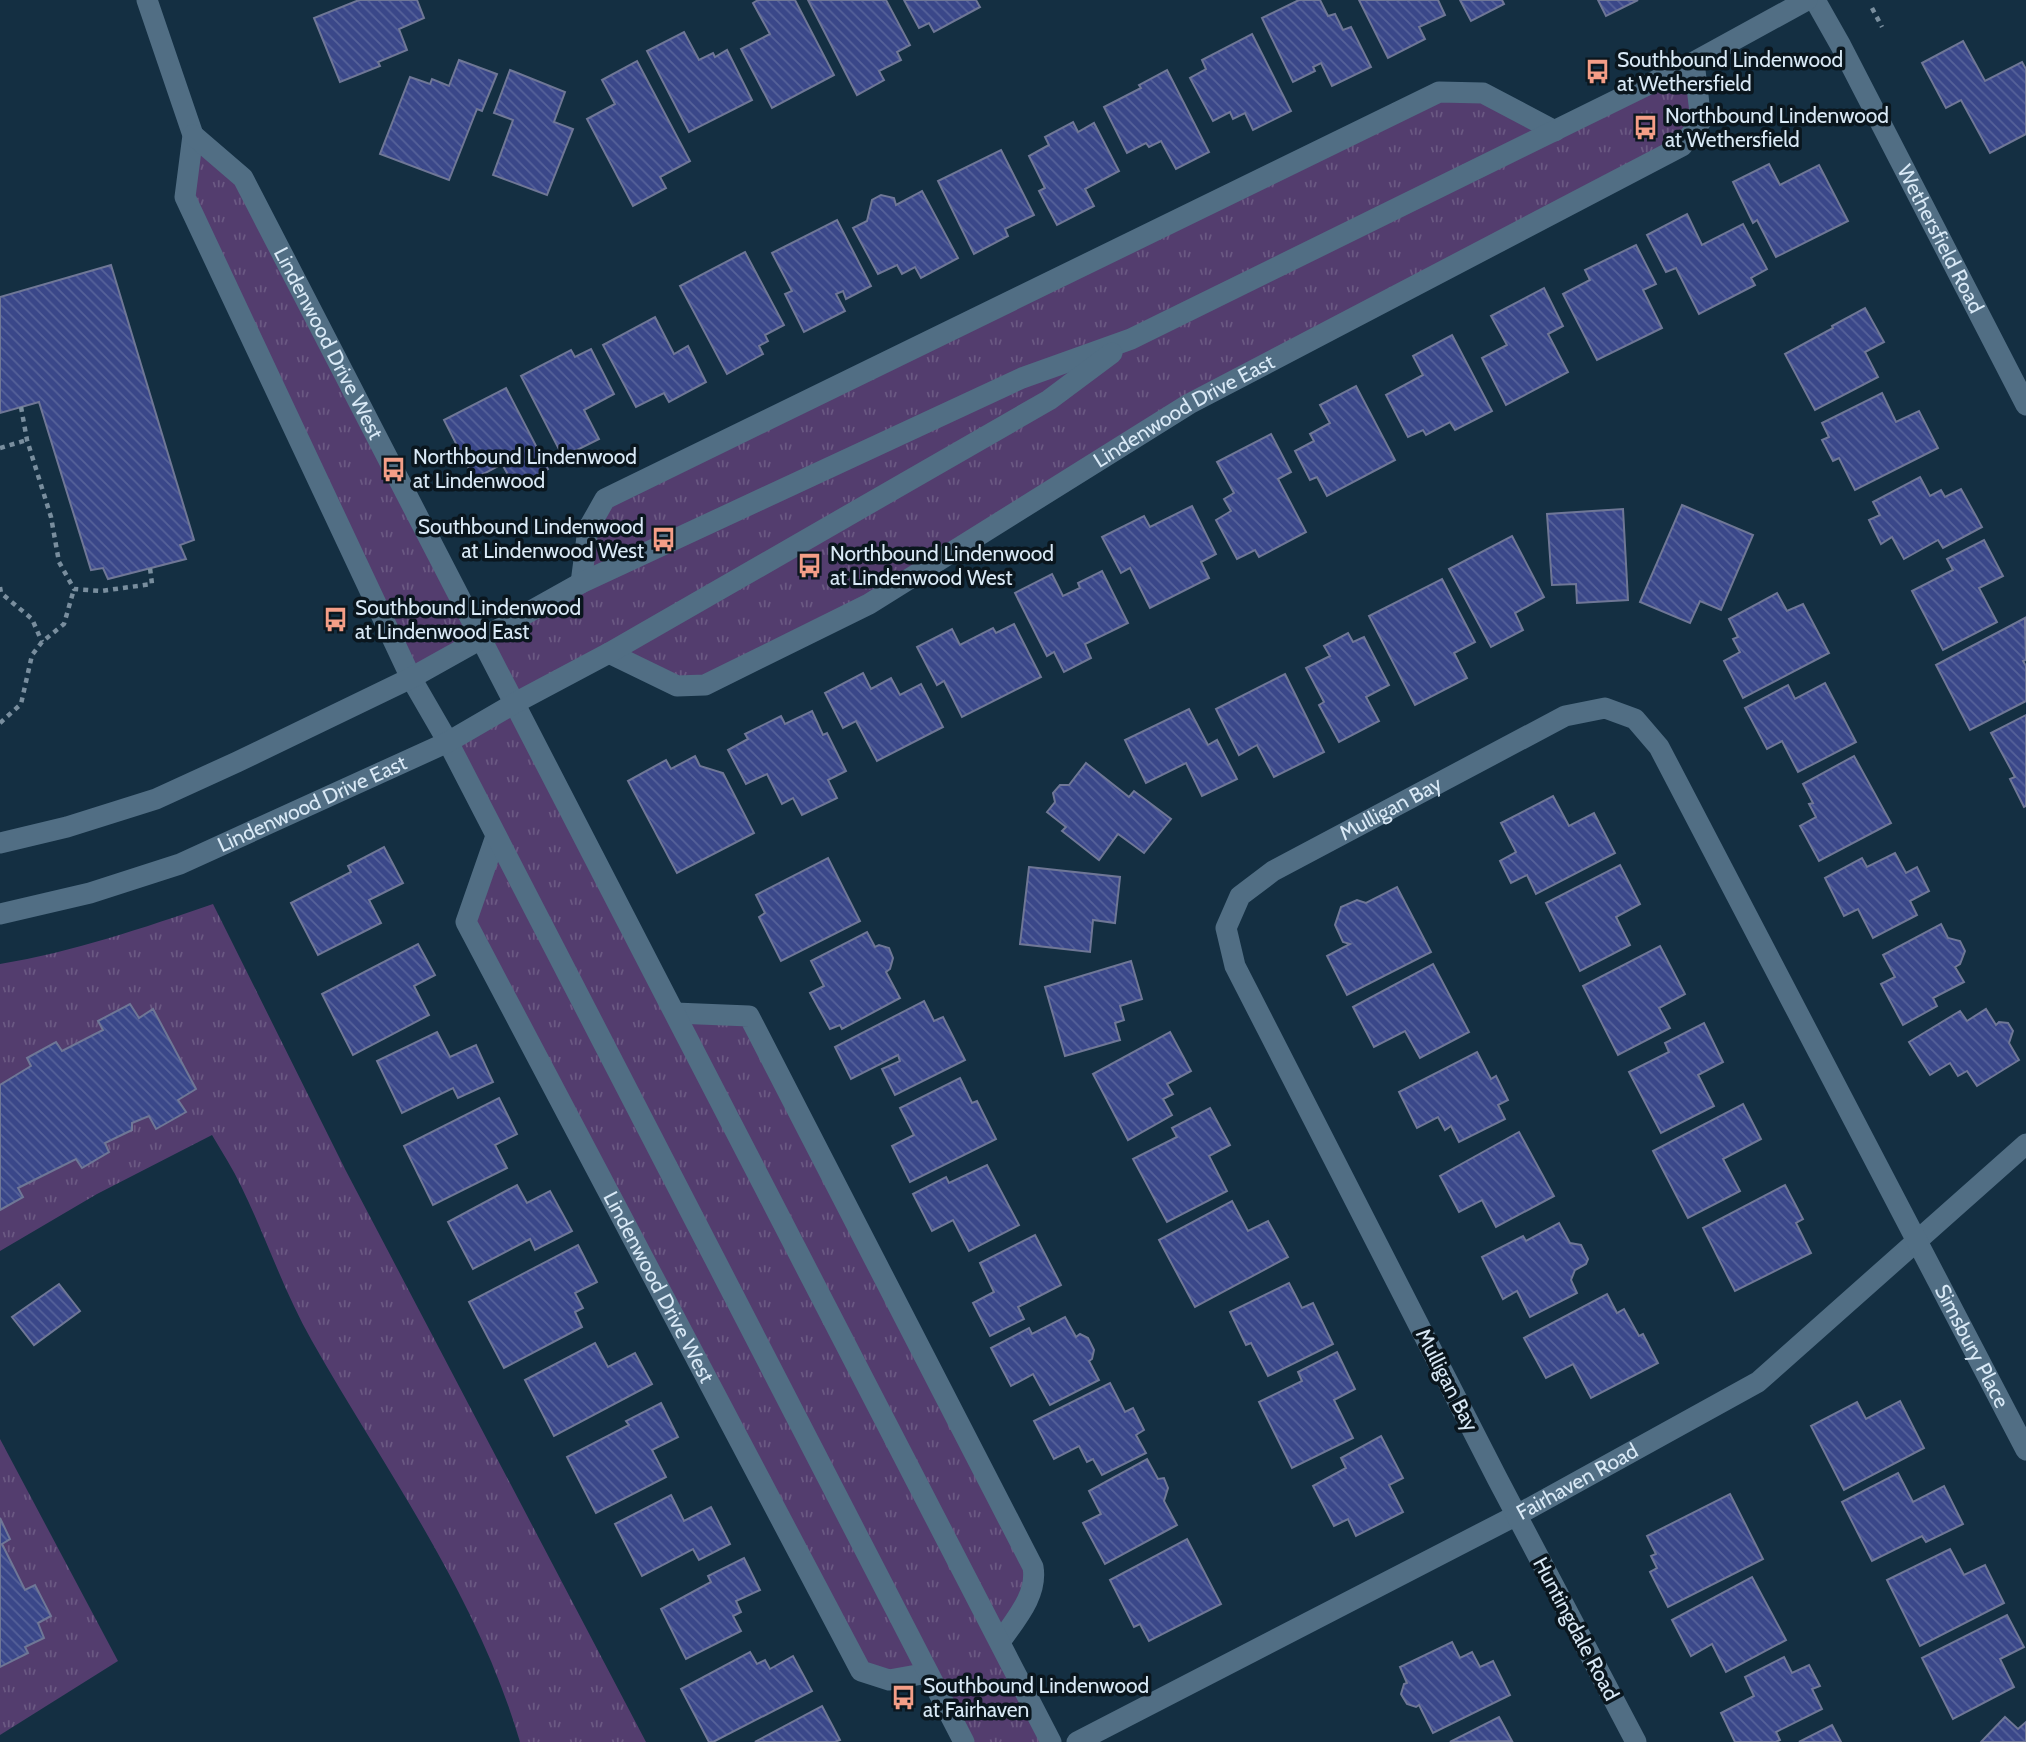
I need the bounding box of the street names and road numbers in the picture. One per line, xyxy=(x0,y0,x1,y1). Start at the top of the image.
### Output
street label: Wethersfield Road xyxy=(1892,160,1989,317)
street label: Lindenwood Drive West xyxy=(269,243,389,443)
street label: Lindenwood Drive East xyxy=(1089,349,1278,473)
street label: Lindenwood Drive East xyxy=(213,750,410,857)
street label: Mulligan Bay xyxy=(1335,771,1446,845)
street label: Lindenwood Drive West xyxy=(598,1187,720,1387)
street label: Simsbury Place xyxy=(1930,1280,2015,1412)
street label: Mulligan Bay xyxy=(1411,1324,1484,1436)
street label: Fairhaven Road xyxy=(1512,1438,1642,1525)
street label: Huntingdale Road xyxy=(1528,1553,1625,1705)

